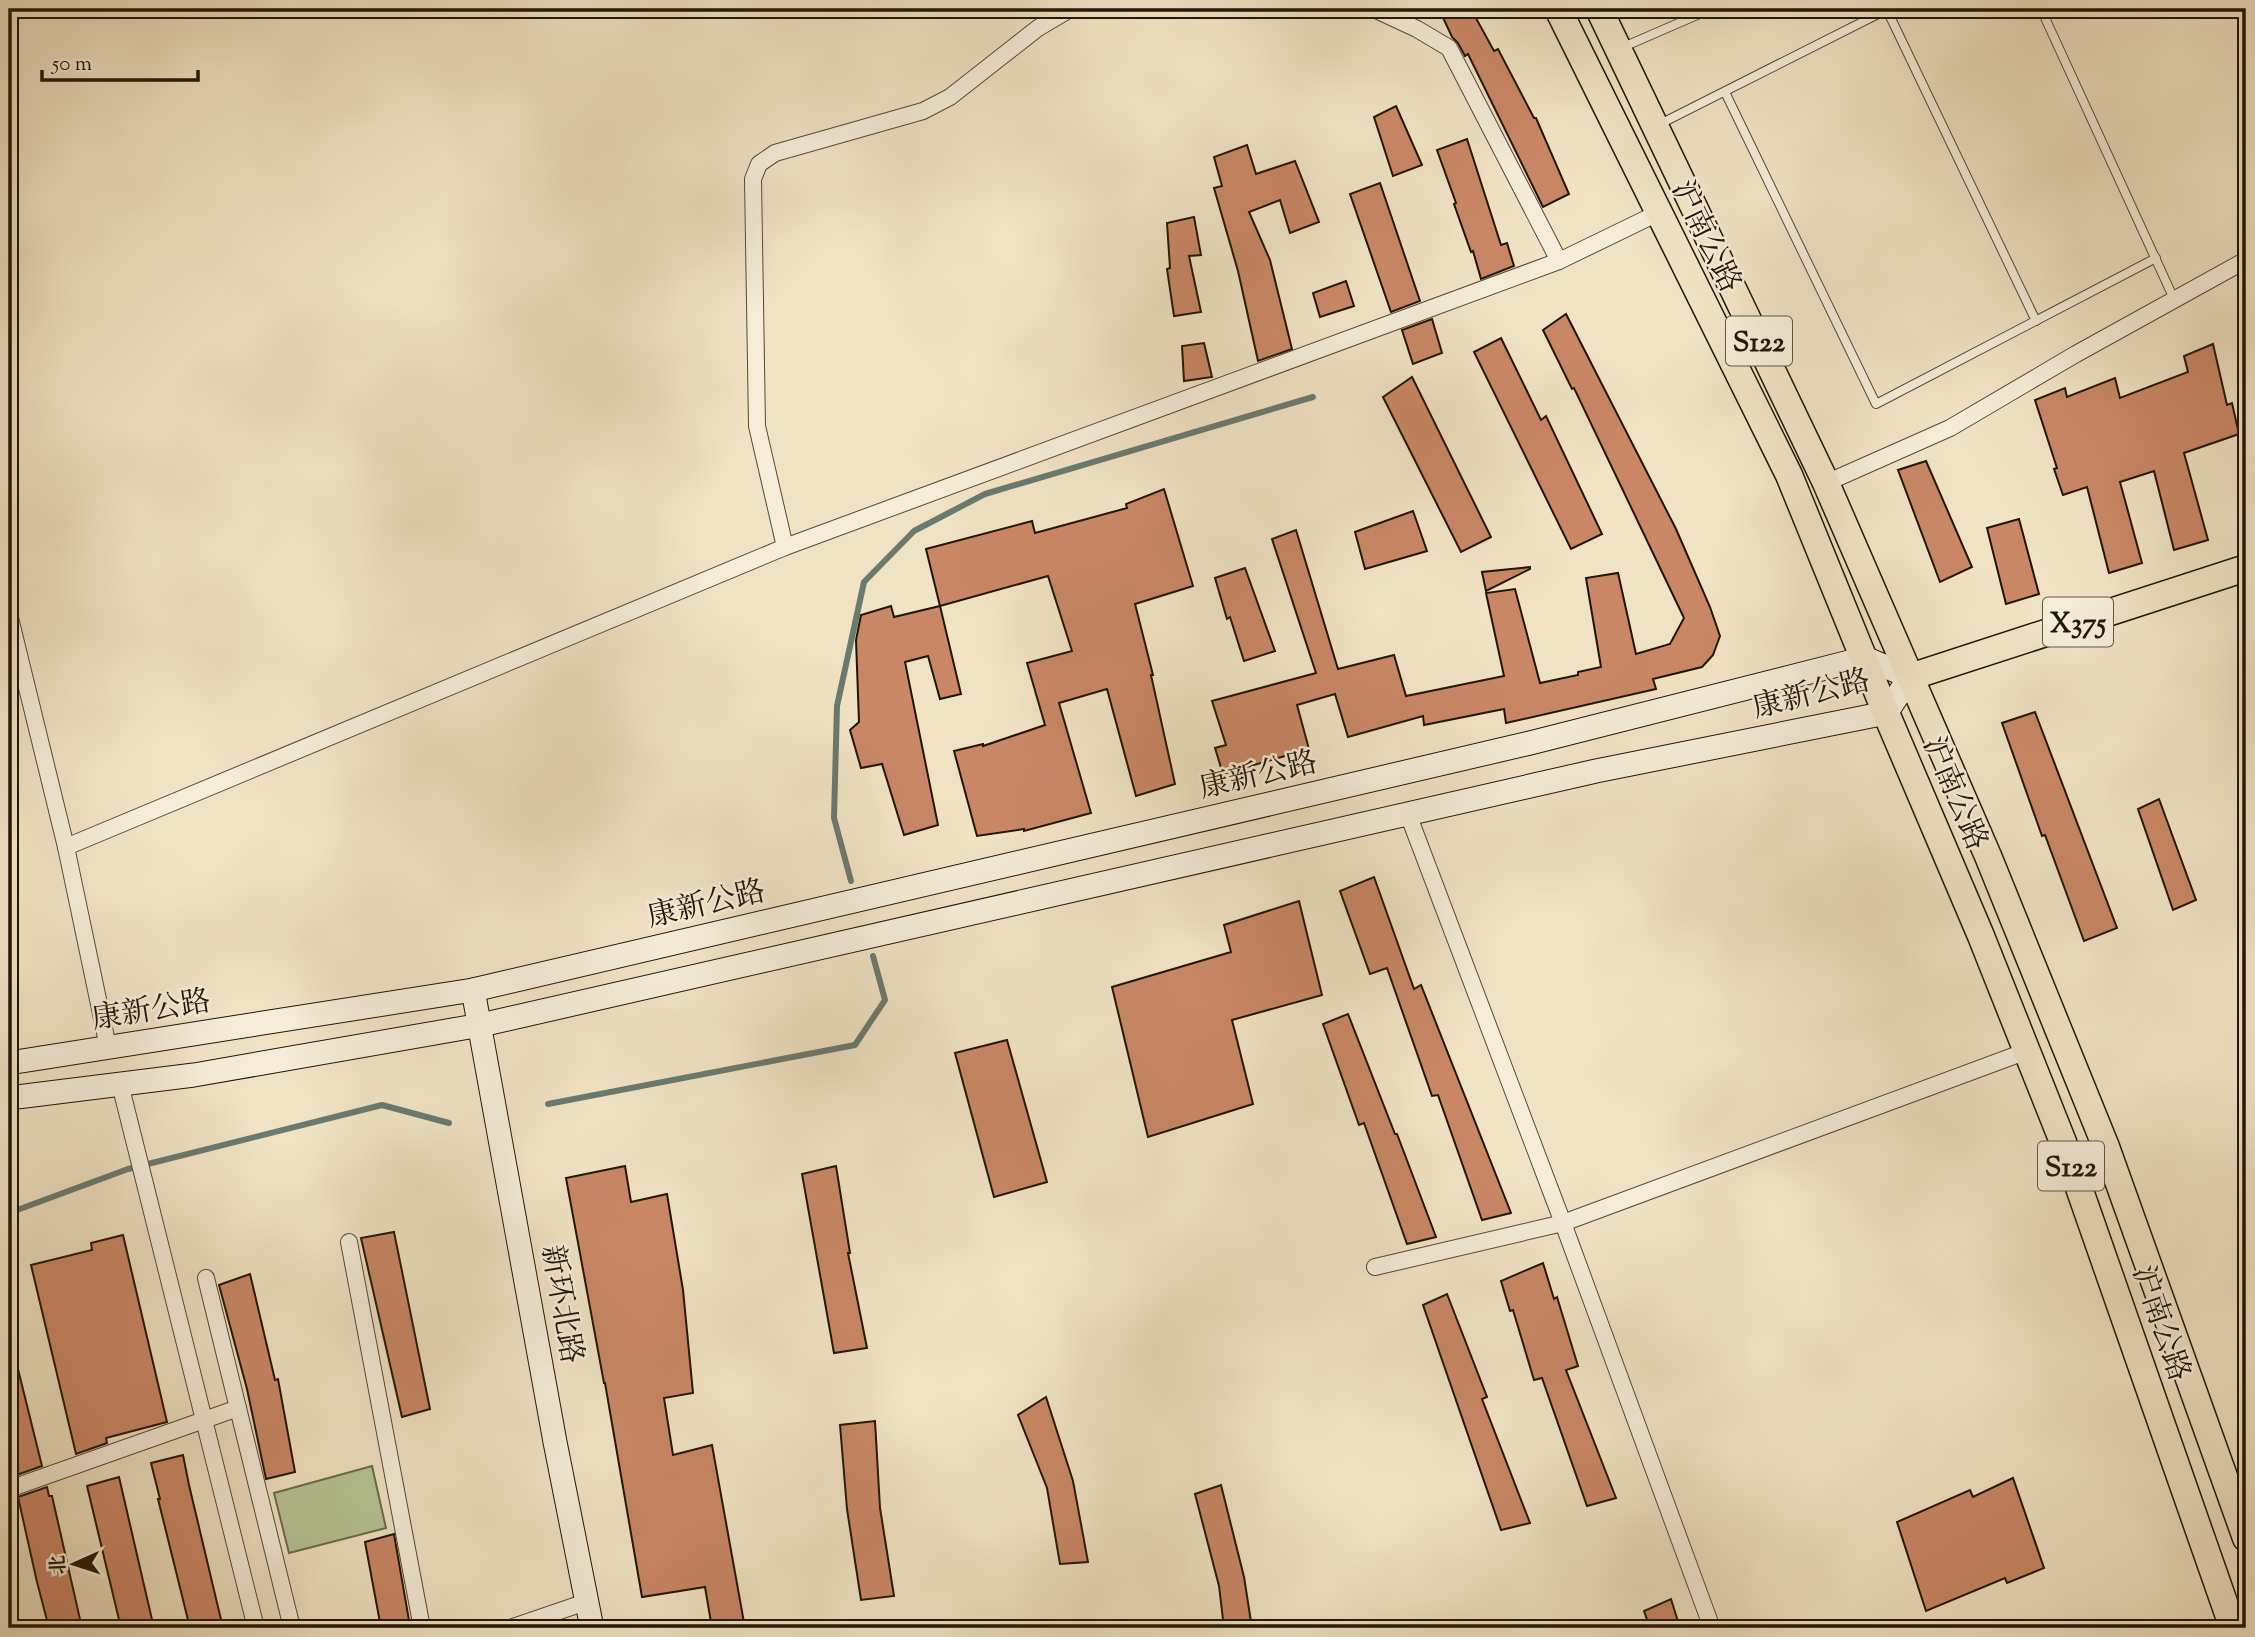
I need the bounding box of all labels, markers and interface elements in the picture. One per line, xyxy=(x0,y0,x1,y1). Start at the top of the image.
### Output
scale bar xyxy=(42,38,198,82)
text: 50 m xyxy=(51,50,92,80)
street label: 沪南公路 xyxy=(1659,174,1750,300)
road number: S122 xyxy=(1726,316,1792,366)
road number: X375 xyxy=(2043,598,2113,646)
street label: 康新公路 xyxy=(1748,660,1875,731)
street label: 沪南公路 xyxy=(1910,730,1997,858)
street label: 康新公路 xyxy=(1195,742,1322,811)
street label: 康新公路 xyxy=(643,871,770,940)
street label: 康新公路 xyxy=(89,981,214,1042)
road number: S122 xyxy=(2038,1142,2104,1190)
street label: 新环北路 xyxy=(529,1242,592,1367)
street label: 沪南公路 xyxy=(2120,1260,2199,1388)
north arrow xyxy=(38,1528,108,1598)
text: 北 xyxy=(46,1555,73,1575)

